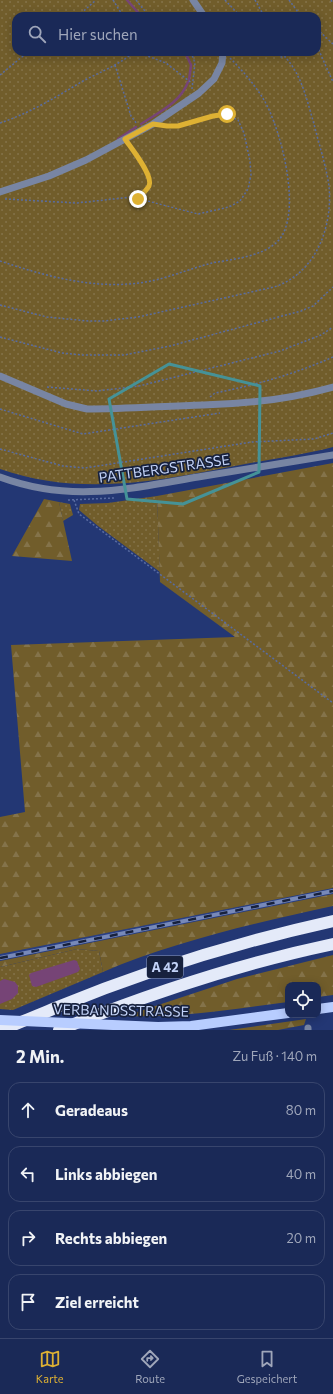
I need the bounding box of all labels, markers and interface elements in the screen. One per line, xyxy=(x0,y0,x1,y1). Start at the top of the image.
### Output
search box xyxy=(12,12,321,56)
icon: search xyxy=(26,23,48,45)
text: Hier suchen xyxy=(58,25,138,43)
route start xyxy=(218,105,236,123)
route end xyxy=(129,190,147,208)
street label: PATTBERGSTRASSE xyxy=(97,450,231,486)
road number: A 42 xyxy=(147,956,183,978)
map controls xyxy=(285,982,321,1018)
button: locate xyxy=(285,982,321,1018)
street label: VERBANDSSTRASSE xyxy=(53,1000,189,1020)
text: 2 Min. xyxy=(16,1046,64,1067)
text: Zu Fuß · 140 m xyxy=(232,1048,317,1064)
icon: ahead xyxy=(17,1099,39,1121)
text: Geradeaus xyxy=(55,1101,128,1119)
text: 80 m xyxy=(286,1102,316,1118)
icon: left xyxy=(17,1163,39,1185)
text: Links abbiegen xyxy=(55,1165,157,1183)
text: 40 m xyxy=(286,1166,316,1182)
icon: right xyxy=(17,1227,39,1249)
text: Rechts abbiegen xyxy=(55,1229,167,1247)
text: 20 m xyxy=(287,1230,316,1246)
icon: arrive xyxy=(17,1291,39,1313)
text: Ziel erreicht xyxy=(55,1293,139,1311)
tab: Karte xyxy=(36,1348,64,1385)
tab: Route xyxy=(135,1348,165,1385)
tab: Gespeichert xyxy=(237,1348,297,1385)

